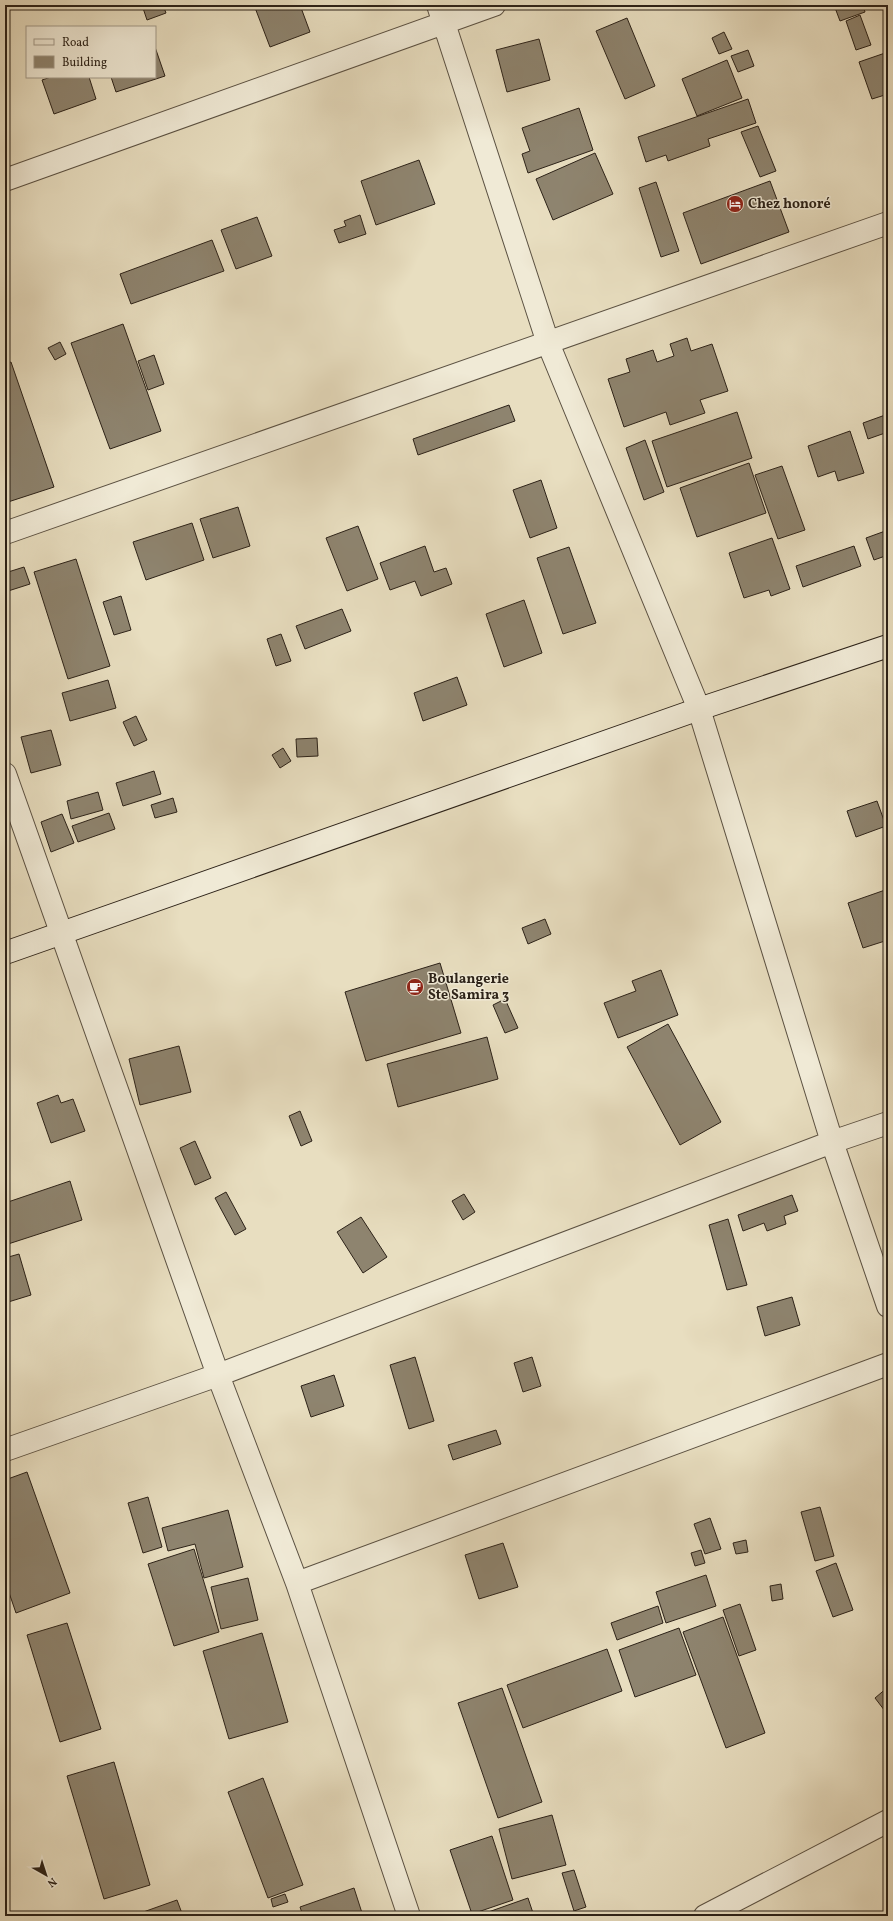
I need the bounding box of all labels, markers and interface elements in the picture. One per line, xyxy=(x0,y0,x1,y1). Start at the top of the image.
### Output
legend xyxy=(26,26,156,78)
text: Road xyxy=(62,35,89,51)
text: Building xyxy=(62,55,107,71)
hotel icon: Chez honoré xyxy=(725,194,745,214)
place label: Chez honoré xyxy=(748,195,831,214)
place label: Boulangerie Ste Samira 3 xyxy=(428,970,509,1005)
cafe icon: Boulangerie Ste Samira 3 xyxy=(405,977,425,997)
north arrow xyxy=(26,1855,66,1895)
text: N xyxy=(44,1873,59,1890)

